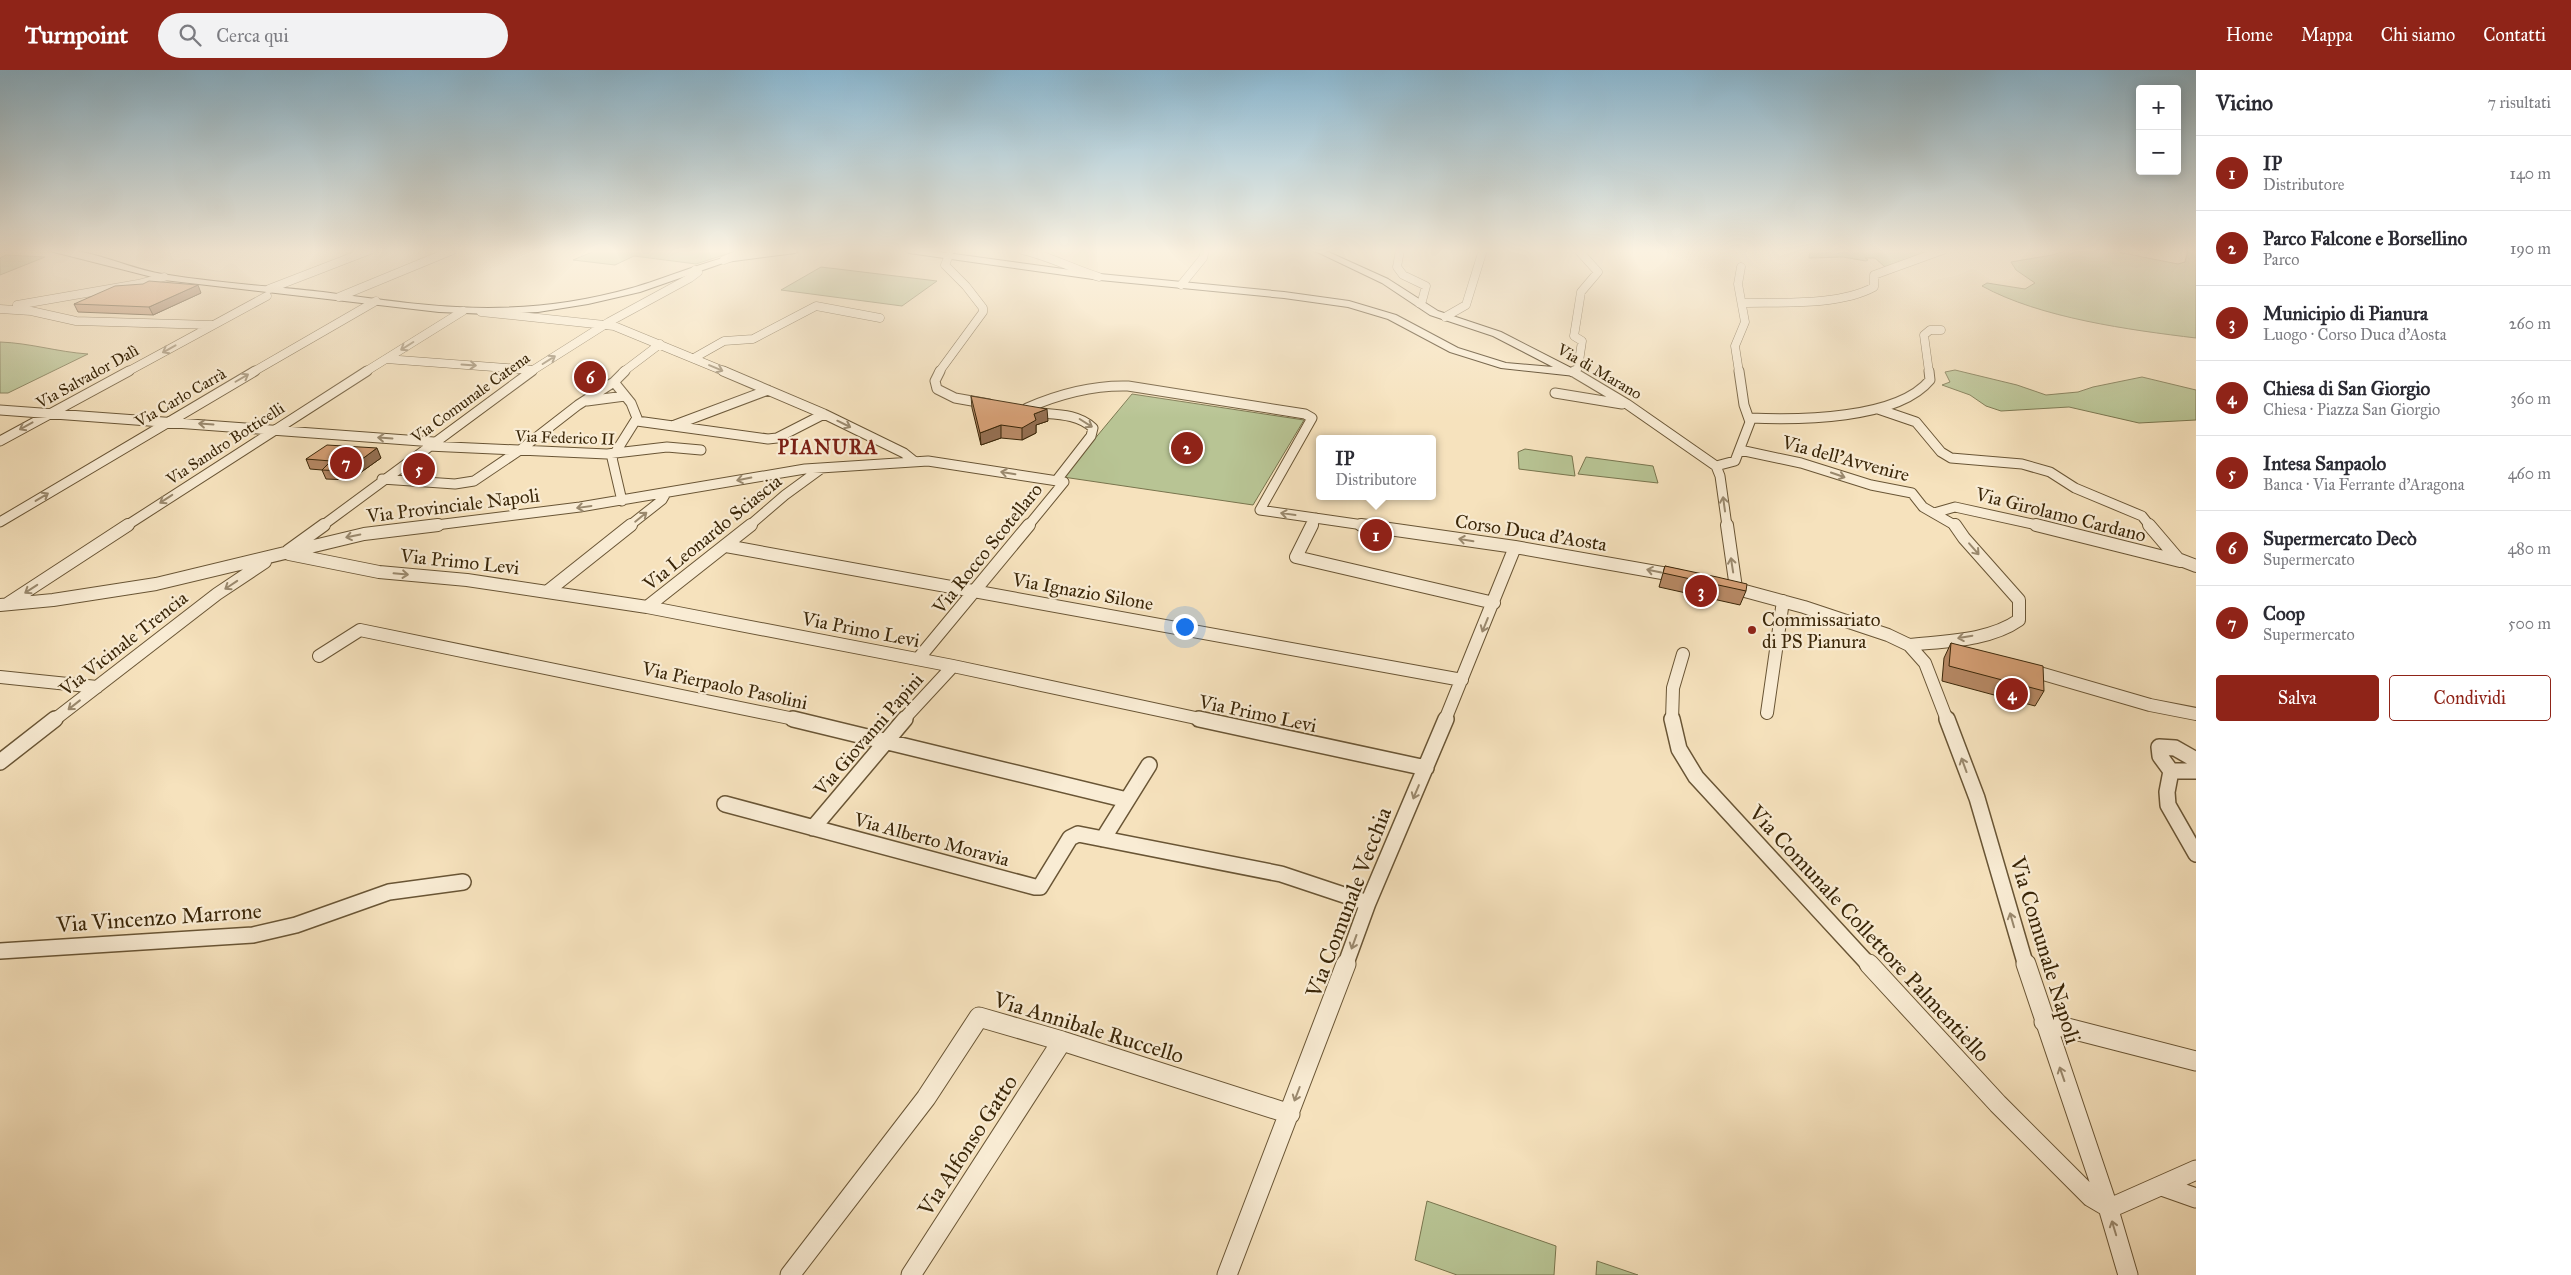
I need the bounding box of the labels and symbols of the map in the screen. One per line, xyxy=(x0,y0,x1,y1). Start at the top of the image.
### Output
street label: Via di Marano xyxy=(1553,339,1645,403)
street label: Via Salvador Dalì xyxy=(32,340,142,413)
one-way arrow xyxy=(400,342,414,352)
one-way arrow xyxy=(162,344,176,354)
street label: Via Comunale Catena xyxy=(407,348,533,447)
one-way arrow xyxy=(542,354,556,364)
pin: 6 xyxy=(574,358,606,396)
one-way arrow xyxy=(461,361,477,370)
one-way arrow xyxy=(708,363,723,373)
street label: Via Carlo Carrà xyxy=(131,364,229,432)
one-way arrow xyxy=(234,373,248,383)
street label: Via Sandro Botticelli xyxy=(162,398,288,489)
one-way arrow xyxy=(198,419,214,429)
one-way arrow xyxy=(1078,419,1092,429)
one-way arrow xyxy=(836,420,851,429)
one-way arrow xyxy=(19,422,34,432)
street label: Via Federico II xyxy=(514,426,615,449)
pin: 2 xyxy=(1171,429,1203,467)
street label: Via dell'Avvenire xyxy=(1779,430,1912,487)
one-way arrow xyxy=(377,433,393,443)
district label: PIANURA xyxy=(778,435,878,459)
pin: 7 xyxy=(330,444,362,482)
pin: 5 xyxy=(403,450,435,488)
one-way arrow xyxy=(1000,468,1016,478)
street label: Via Leonardo Sciascia xyxy=(638,469,787,596)
one-way arrow xyxy=(1829,471,1845,480)
one-way arrow xyxy=(736,474,752,484)
street label: Via Rocco Scotellaro xyxy=(927,478,1047,619)
street label: Via Girolamo Cardano xyxy=(1972,482,2149,547)
street label: Via Provinciale Napoli xyxy=(364,483,541,528)
one-way arrow xyxy=(34,491,48,501)
one-way arrow xyxy=(160,494,174,504)
one-way arrow xyxy=(1718,496,1728,512)
one-way arrow xyxy=(576,502,592,512)
one-way arrow xyxy=(1281,509,1297,519)
street label: Corso Duca d'Aosta xyxy=(1453,509,1609,556)
one-way arrow xyxy=(634,511,647,522)
pin: 1 xyxy=(1360,516,1392,554)
one-way arrow xyxy=(346,532,362,541)
one-way arrow xyxy=(1459,535,1475,545)
one-way arrow xyxy=(1968,542,1979,555)
street label: Via Primo Levi xyxy=(398,544,521,579)
one-way arrow xyxy=(1727,558,1737,574)
one-way arrow xyxy=(1646,565,1662,575)
street label: Via Ignazio Silone xyxy=(1010,568,1155,616)
one-way arrow xyxy=(393,569,409,578)
pin: 3 xyxy=(1685,572,1717,610)
one-way arrow xyxy=(224,580,238,590)
one-way arrow xyxy=(24,584,38,594)
street label: Via Vicinale Trencia xyxy=(54,586,193,701)
street label: Via Primo Levi xyxy=(799,607,922,652)
place label: Commissariato di PS Pianura xyxy=(1762,608,1881,653)
your location xyxy=(1172,614,1198,640)
one-way arrow xyxy=(1479,617,1489,632)
marker: Commissariato di PS Pianura xyxy=(1746,624,1758,636)
one-way arrow xyxy=(1957,633,1973,643)
street label: Via Pierpaolo Pasolini xyxy=(639,657,810,714)
street label: Via Giovanni Papini xyxy=(808,668,928,801)
pin: 4 xyxy=(1996,675,2028,713)
street label: Via Primo Levi xyxy=(1196,690,1319,737)
one-way arrow xyxy=(68,699,81,710)
one-way arrow xyxy=(1959,758,1968,773)
one-way arrow xyxy=(1411,784,1420,799)
street label: Via Comunale Collettore Palmentiello xyxy=(1743,799,1996,1067)
street label: Via Comunale Vecchia xyxy=(1299,803,1397,1002)
street label: Via Alberto Moravia xyxy=(851,807,1013,872)
street label: Via Comunale Napoli xyxy=(2004,852,2087,1047)
street label: Via Vincenzo Marrone xyxy=(54,897,263,938)
one-way arrow xyxy=(2006,912,2016,928)
one-way arrow xyxy=(1349,934,1358,949)
street label: Via Annibale Ruccello xyxy=(990,985,1187,1069)
one-way arrow xyxy=(2057,1067,2066,1083)
street label: Via Alfonso Gatto xyxy=(911,1070,1023,1222)
one-way arrow xyxy=(1292,1086,1302,1101)
one-way arrow xyxy=(2109,1221,2119,1237)

